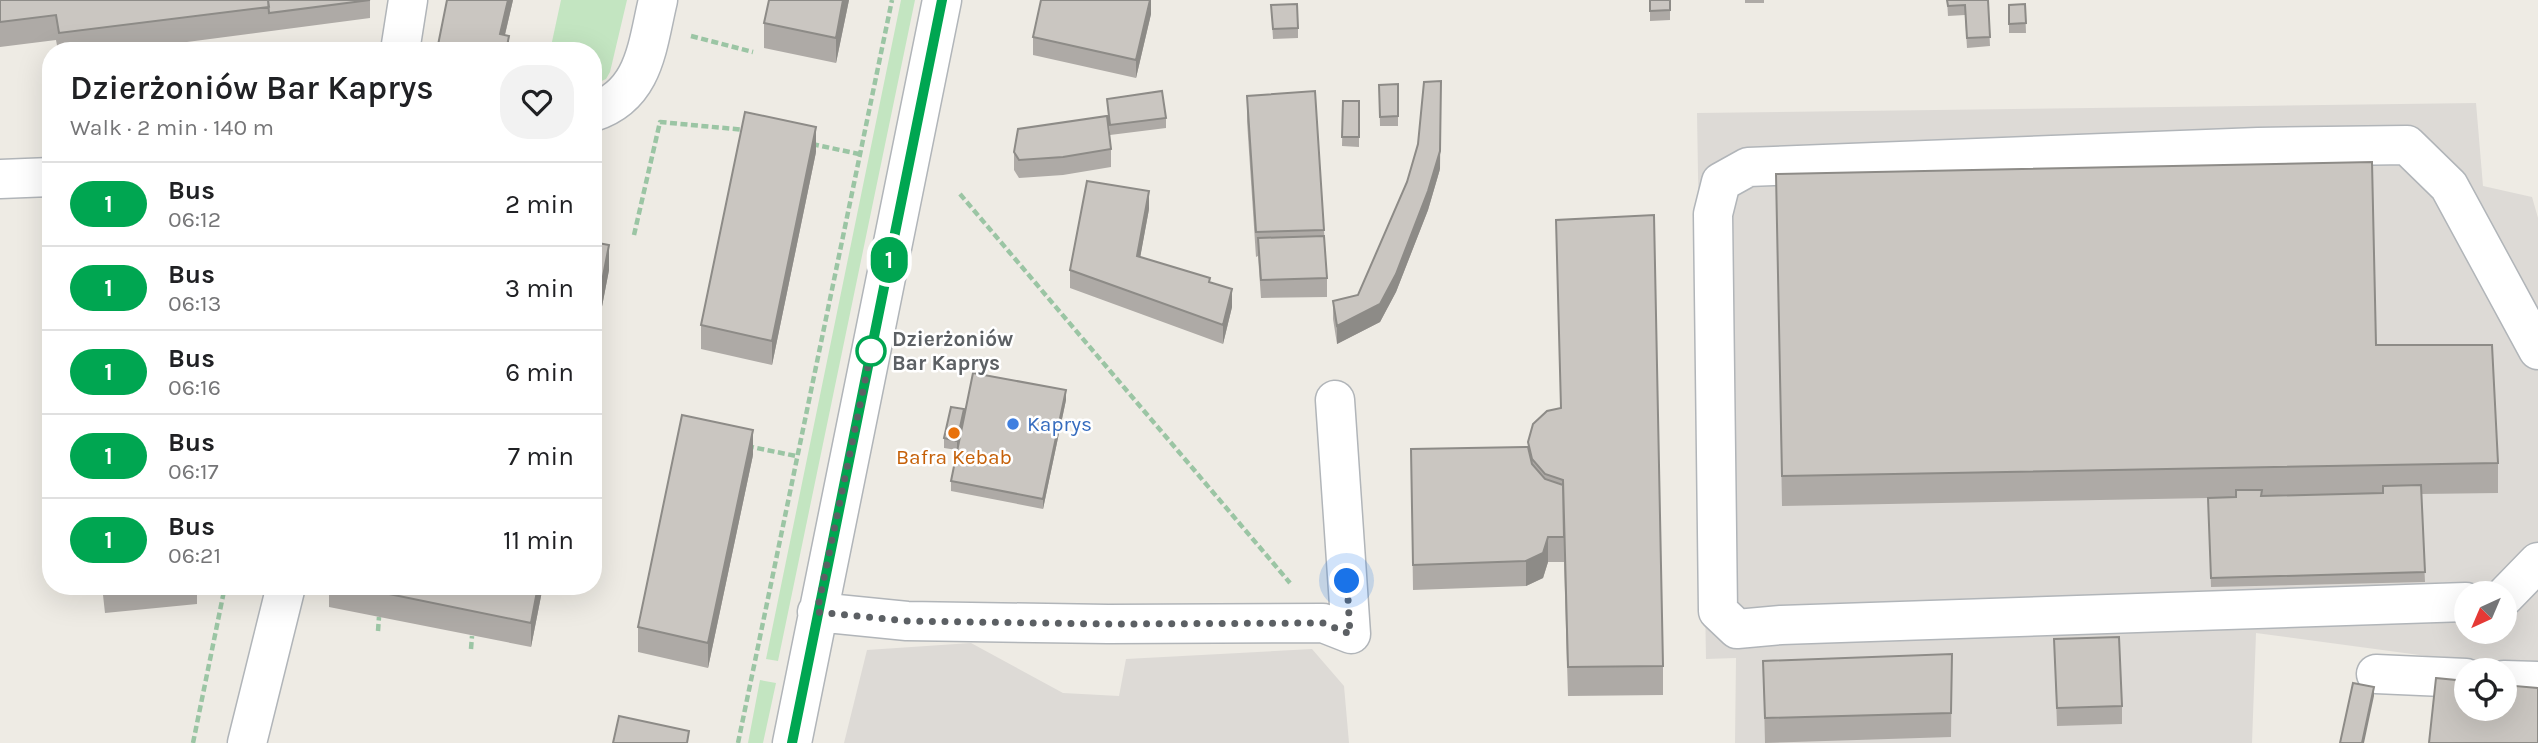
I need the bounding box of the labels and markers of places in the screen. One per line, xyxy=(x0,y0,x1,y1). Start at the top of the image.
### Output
place label: Dzierżoniów Bar Kaprys xyxy=(892,327,1013,375)
marker: Dzierżoniów Bar Kaprys xyxy=(856,336,886,366)
place label: Kaprys xyxy=(1027,412,1092,436)
marker: Kaprys xyxy=(1005,416,1021,432)
marker: Bafra Kebab xyxy=(946,425,962,441)
place label: Bafra Kebab xyxy=(896,445,1012,469)

